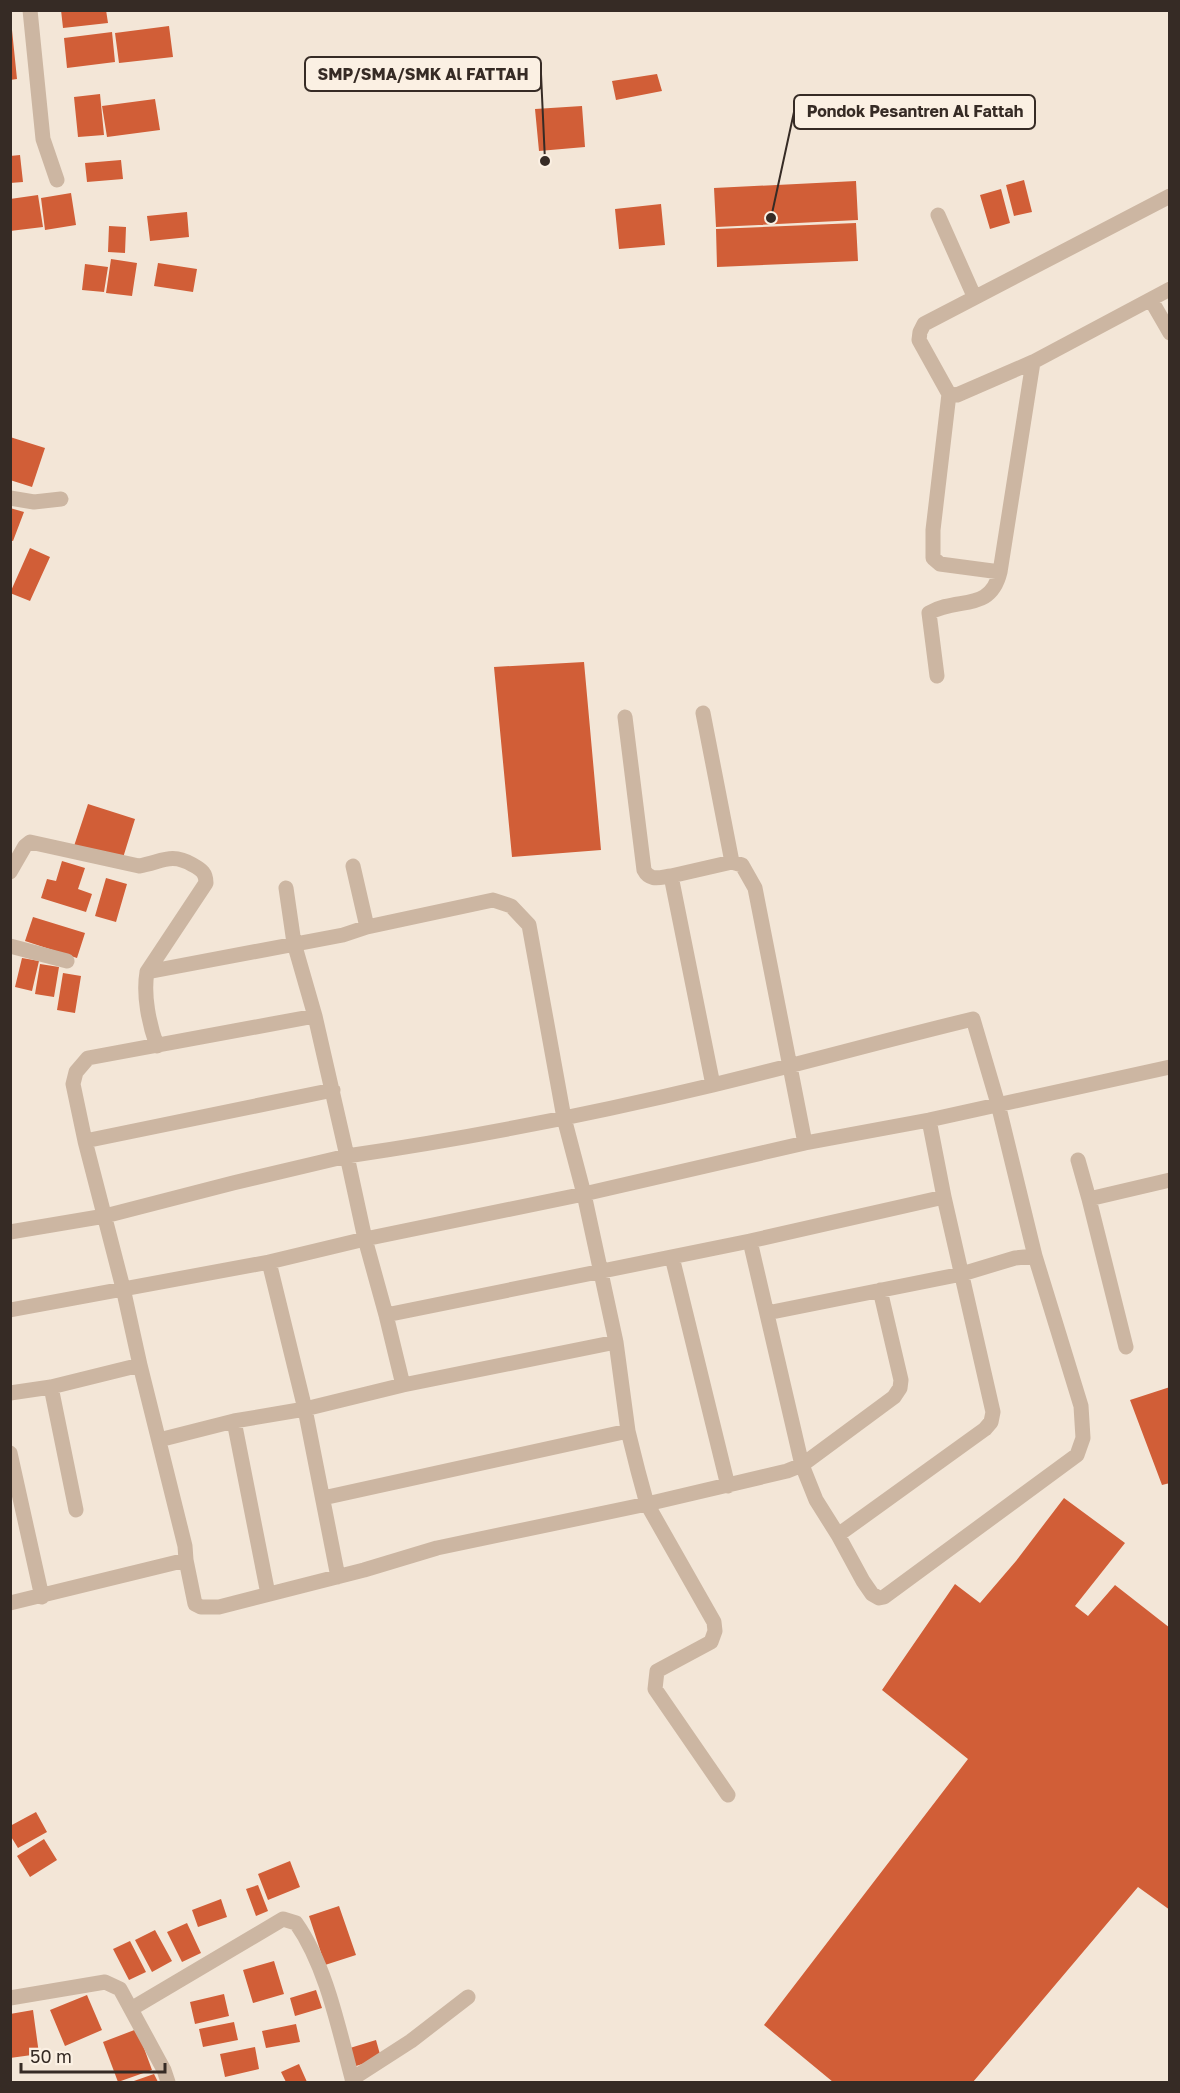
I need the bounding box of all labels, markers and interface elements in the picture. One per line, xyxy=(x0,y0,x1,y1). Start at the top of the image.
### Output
callout: SMP/SMA/SMK Al FATTAH xyxy=(305,57,541,91)
text: SMP/SMA/SMK Al FATTAH xyxy=(317,64,529,84)
callout: Pondok Pesantren Al Fattah xyxy=(794,95,1035,129)
text: Pondok Pesantren Al Fattah xyxy=(807,101,1023,121)
scale bar xyxy=(21,2036,165,2074)
text: 50 m xyxy=(30,2045,72,2067)

